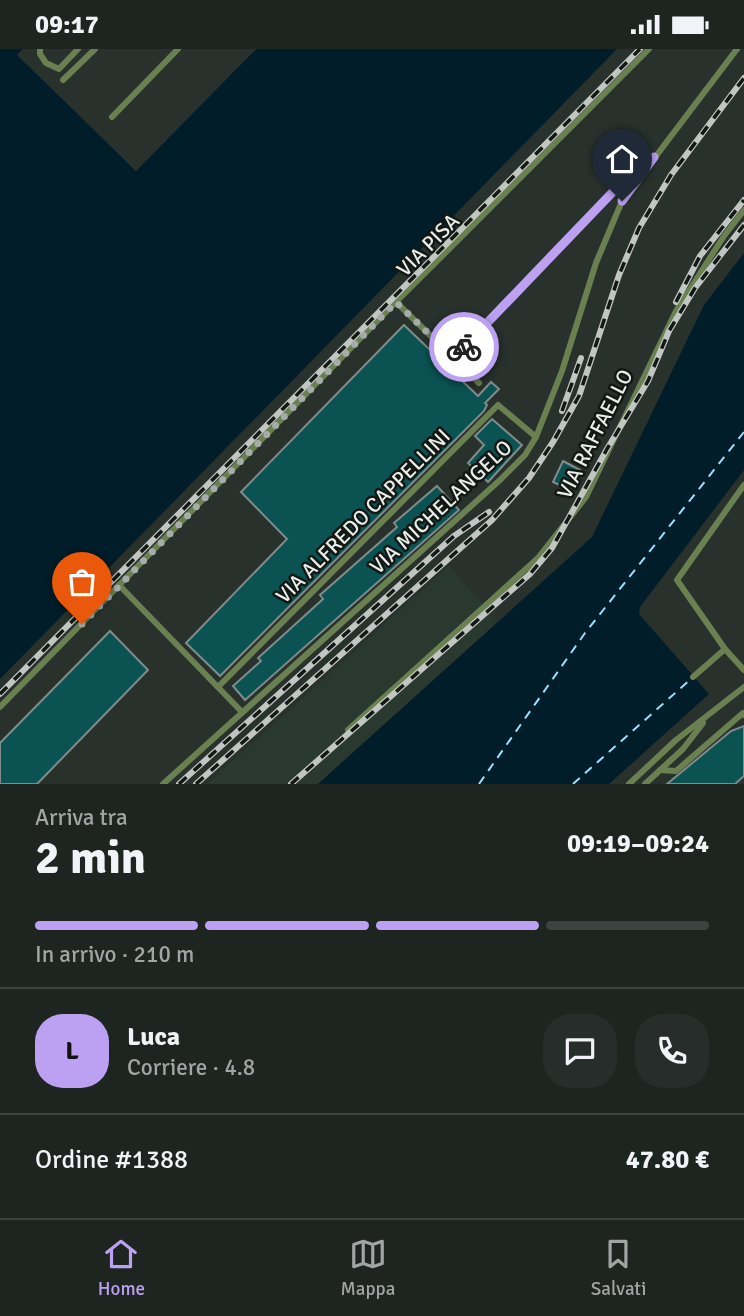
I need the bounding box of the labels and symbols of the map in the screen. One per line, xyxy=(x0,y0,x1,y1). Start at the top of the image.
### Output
pin xyxy=(592,129,652,201)
street label: VIA PISA xyxy=(391,208,465,282)
courier xyxy=(429,312,499,382)
street label: VIA RAFFAELLO xyxy=(551,365,639,503)
street label: VIA ALFREDO CAPPELLINI xyxy=(270,423,456,609)
street label: VIA MICHELANGELO xyxy=(364,434,518,580)
pin xyxy=(52,552,112,624)

